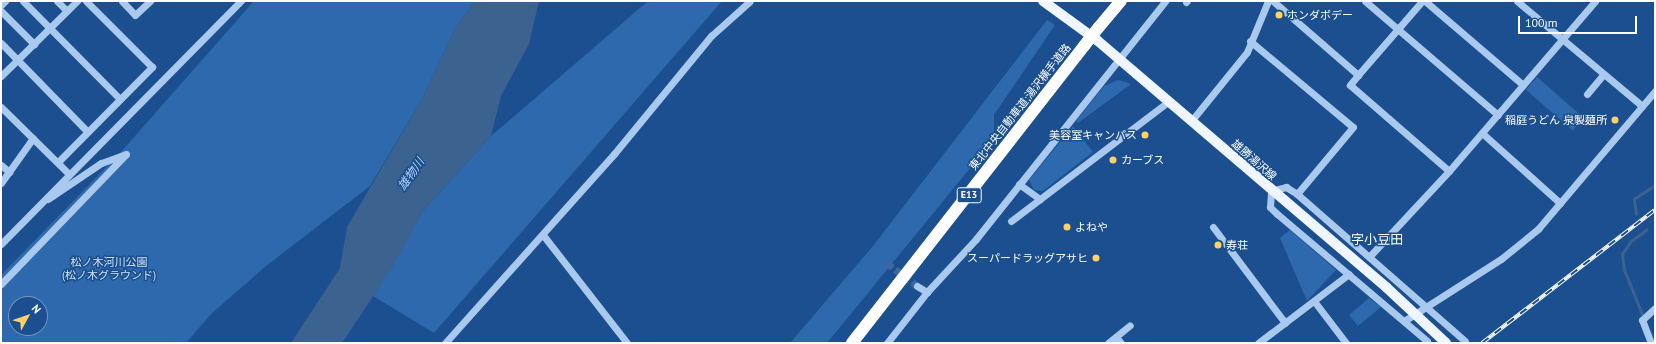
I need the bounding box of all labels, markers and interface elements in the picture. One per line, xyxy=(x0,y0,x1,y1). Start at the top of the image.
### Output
place label: ホンダボデー xyxy=(1287,8,1353,22)
scale bar xyxy=(1520,8,1639,34)
marker: ホンダボデー xyxy=(1274,10,1284,20)
text: 100 m xyxy=(1525,15,1558,30)
street label: 東北中央自動車道;湯沢横手道路 xyxy=(967,41,1073,173)
place label: 稲庭うどん 泉製麺所 xyxy=(1505,113,1607,127)
marker: 稲庭うどん 泉製麺所 xyxy=(1610,115,1620,125)
place label: 美容室キャンパス xyxy=(1049,128,1137,142)
marker: 美容室キャンパス xyxy=(1140,130,1150,140)
street label: 雄勝湯沢線 xyxy=(1229,137,1279,183)
place label: カーブス xyxy=(1121,153,1165,167)
water label: 雄物川 xyxy=(395,155,427,193)
marker: カーブス xyxy=(1108,155,1118,165)
road number: E13 xyxy=(956,187,982,203)
place label: よねや xyxy=(1075,220,1108,234)
marker: よねや xyxy=(1062,222,1072,232)
district label: 字小豆田 xyxy=(1351,232,1403,248)
place label: 寿荘 xyxy=(1226,238,1248,252)
marker: 寿荘 xyxy=(1213,240,1223,250)
place label: スーパードラッグアサヒ xyxy=(967,251,1088,265)
marker: スーパードラッグアサヒ xyxy=(1091,253,1101,263)
park label: 松ノ木河川公園 (松ノ木グラウンド) xyxy=(62,256,156,282)
north arrow xyxy=(8,296,48,336)
text: N xyxy=(29,302,44,316)

